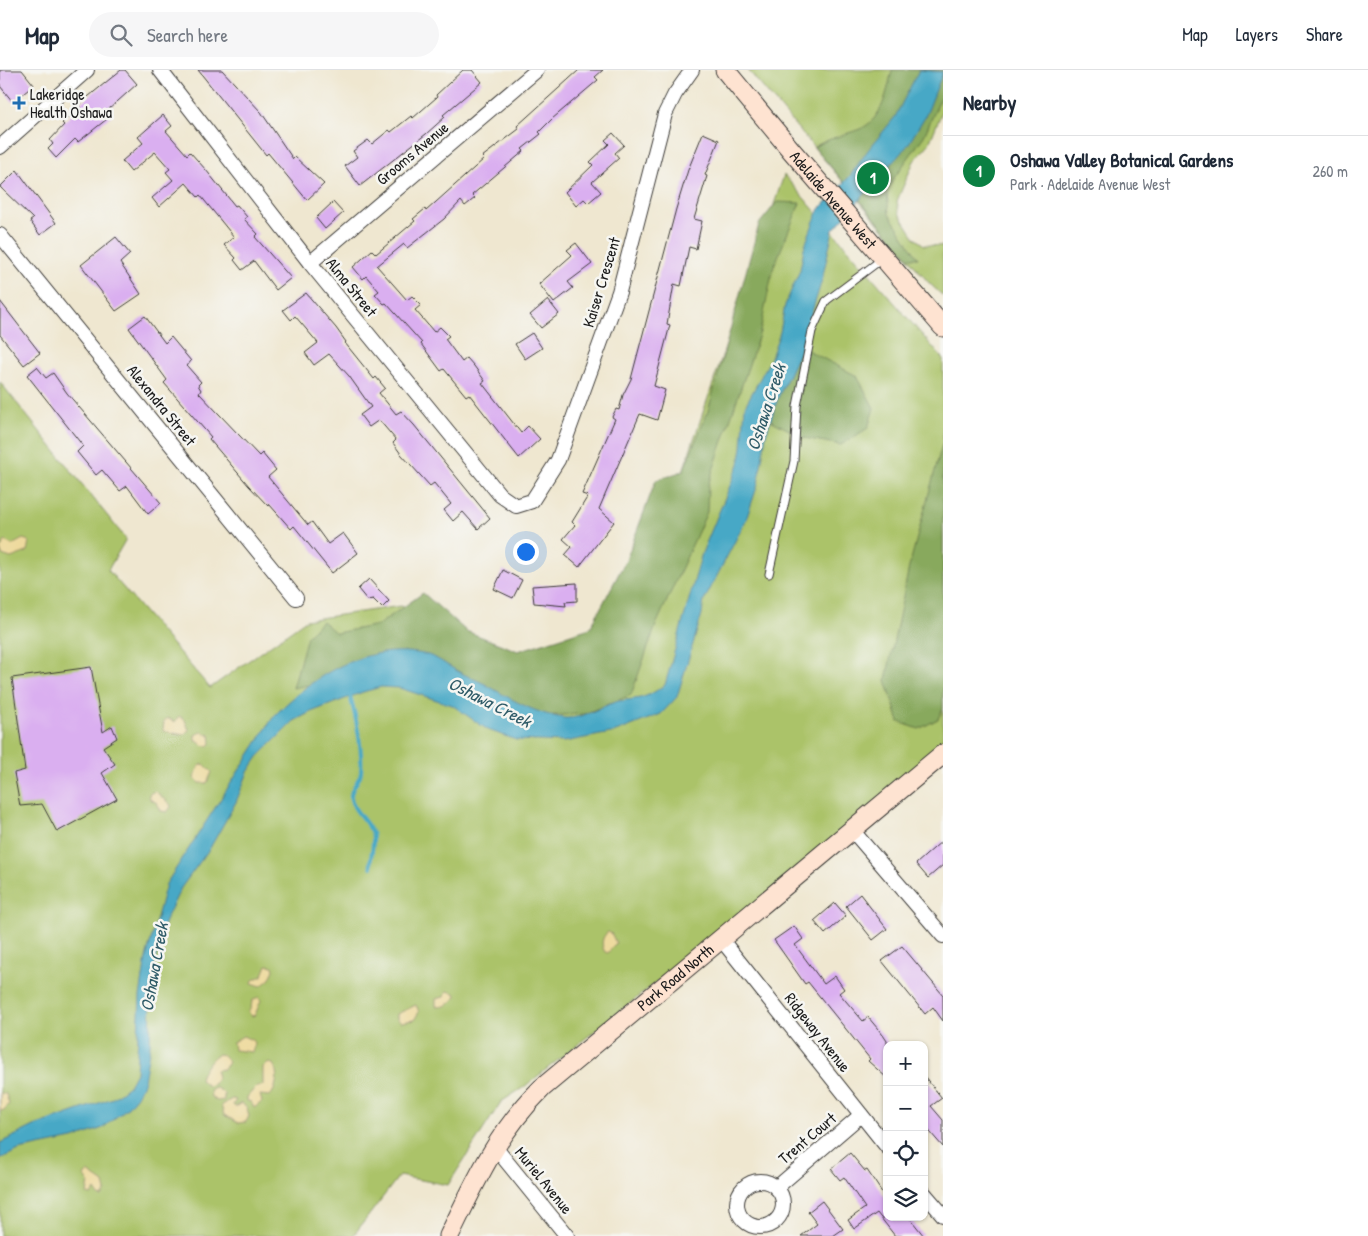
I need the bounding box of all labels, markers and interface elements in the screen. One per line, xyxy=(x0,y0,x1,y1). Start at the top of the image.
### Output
search box xyxy=(89,12,439,57)
text: Map xyxy=(25,19,59,51)
icon: search xyxy=(107,21,135,49)
text: Search here xyxy=(147,22,228,48)
text: Map xyxy=(1182,22,1208,47)
text: Layers xyxy=(1236,22,1278,47)
text: Share xyxy=(1306,22,1343,47)
place label: Lakeridge Health Oshawa xyxy=(30,83,112,123)
text: Nearby xyxy=(963,88,1016,117)
marker: Lakeridge Health Oshawa xyxy=(12,96,26,110)
street label: Grooms Avenue xyxy=(371,116,453,190)
street label: Adelaide Avenue West xyxy=(785,146,882,254)
text: Oshawa Valley Botanical Gardens xyxy=(1010,147,1233,173)
pin: 1 xyxy=(857,159,889,197)
text: 1 xyxy=(976,160,982,182)
text: 260 m xyxy=(1312,160,1348,182)
text: Park · Adelaide Avenue West xyxy=(1010,173,1170,195)
street label: Kaiser Crescent xyxy=(577,234,625,330)
street label: Alma Street xyxy=(321,253,383,322)
water label: Oshawa Creek xyxy=(740,359,792,454)
street label: Alexandra Street xyxy=(122,360,202,451)
your location xyxy=(513,539,539,565)
water label: Oshawa Creek xyxy=(444,671,537,734)
water label: Oshawa Creek xyxy=(134,919,174,1013)
street label: Park Road North xyxy=(632,938,718,1016)
street label: Ridgeway Avenue xyxy=(780,988,856,1077)
map controls xyxy=(883,1041,928,1221)
button: + xyxy=(883,1041,928,1086)
button: − xyxy=(883,1086,928,1131)
street label: Trent Court xyxy=(773,1107,841,1169)
button: locate xyxy=(883,1131,928,1176)
street label: Muriel Avenue xyxy=(510,1142,578,1219)
button: layers xyxy=(883,1176,928,1221)

